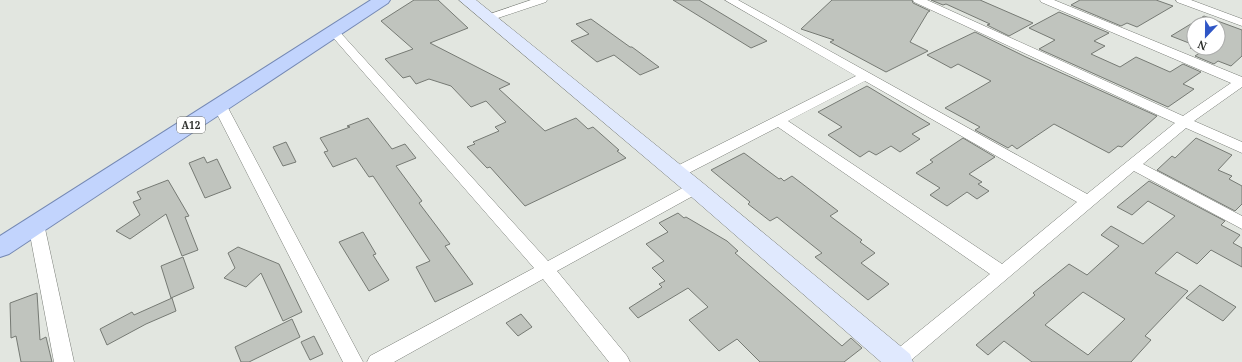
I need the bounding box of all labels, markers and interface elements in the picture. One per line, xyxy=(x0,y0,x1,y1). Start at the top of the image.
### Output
north arrow xyxy=(1186,16,1226,56)
text: N xyxy=(1195,37,1209,54)
road number: A12 xyxy=(177,117,205,133)

